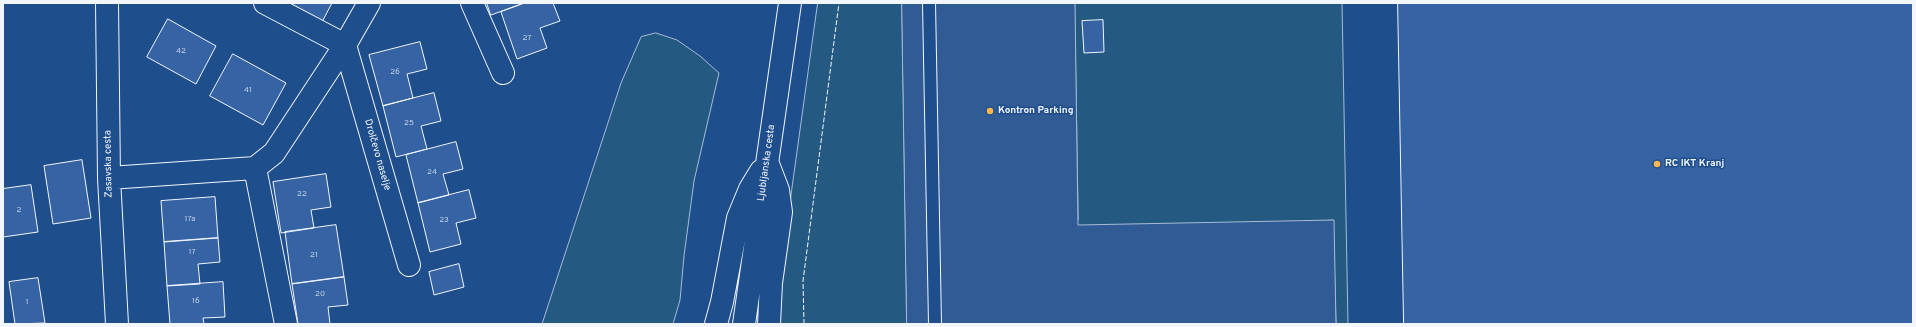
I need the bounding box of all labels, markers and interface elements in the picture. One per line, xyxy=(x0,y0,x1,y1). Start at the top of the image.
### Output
house number: 27 xyxy=(523,33,531,43)
house number: 42 xyxy=(176,46,186,56)
house number: 26 xyxy=(390,67,400,77)
house number: 41 xyxy=(244,85,252,95)
place label: Kontron Parking xyxy=(998,105,1073,117)
marker: Kontron Parking xyxy=(985,106,995,116)
street label: Drolčevo naselje xyxy=(361,118,393,192)
house number: 25 xyxy=(404,118,414,128)
street label: Ljubljanska cesta xyxy=(756,124,778,202)
street label: Zasavska cesta xyxy=(102,130,116,198)
place label: RC IKT Kranj xyxy=(1665,158,1724,170)
marker: RC IKT Kranj xyxy=(1652,159,1662,169)
house number: 24 xyxy=(427,167,437,177)
house number: 22 xyxy=(297,189,307,199)
house number: 2 xyxy=(17,205,21,215)
house number: 17a xyxy=(184,214,196,224)
house number: 23 xyxy=(439,215,449,225)
house number: 17 xyxy=(188,247,196,257)
house number: 21 xyxy=(310,250,318,260)
house number: 20 xyxy=(315,289,325,299)
house number: 16 xyxy=(192,296,200,306)
house number: 1 xyxy=(26,297,28,307)

